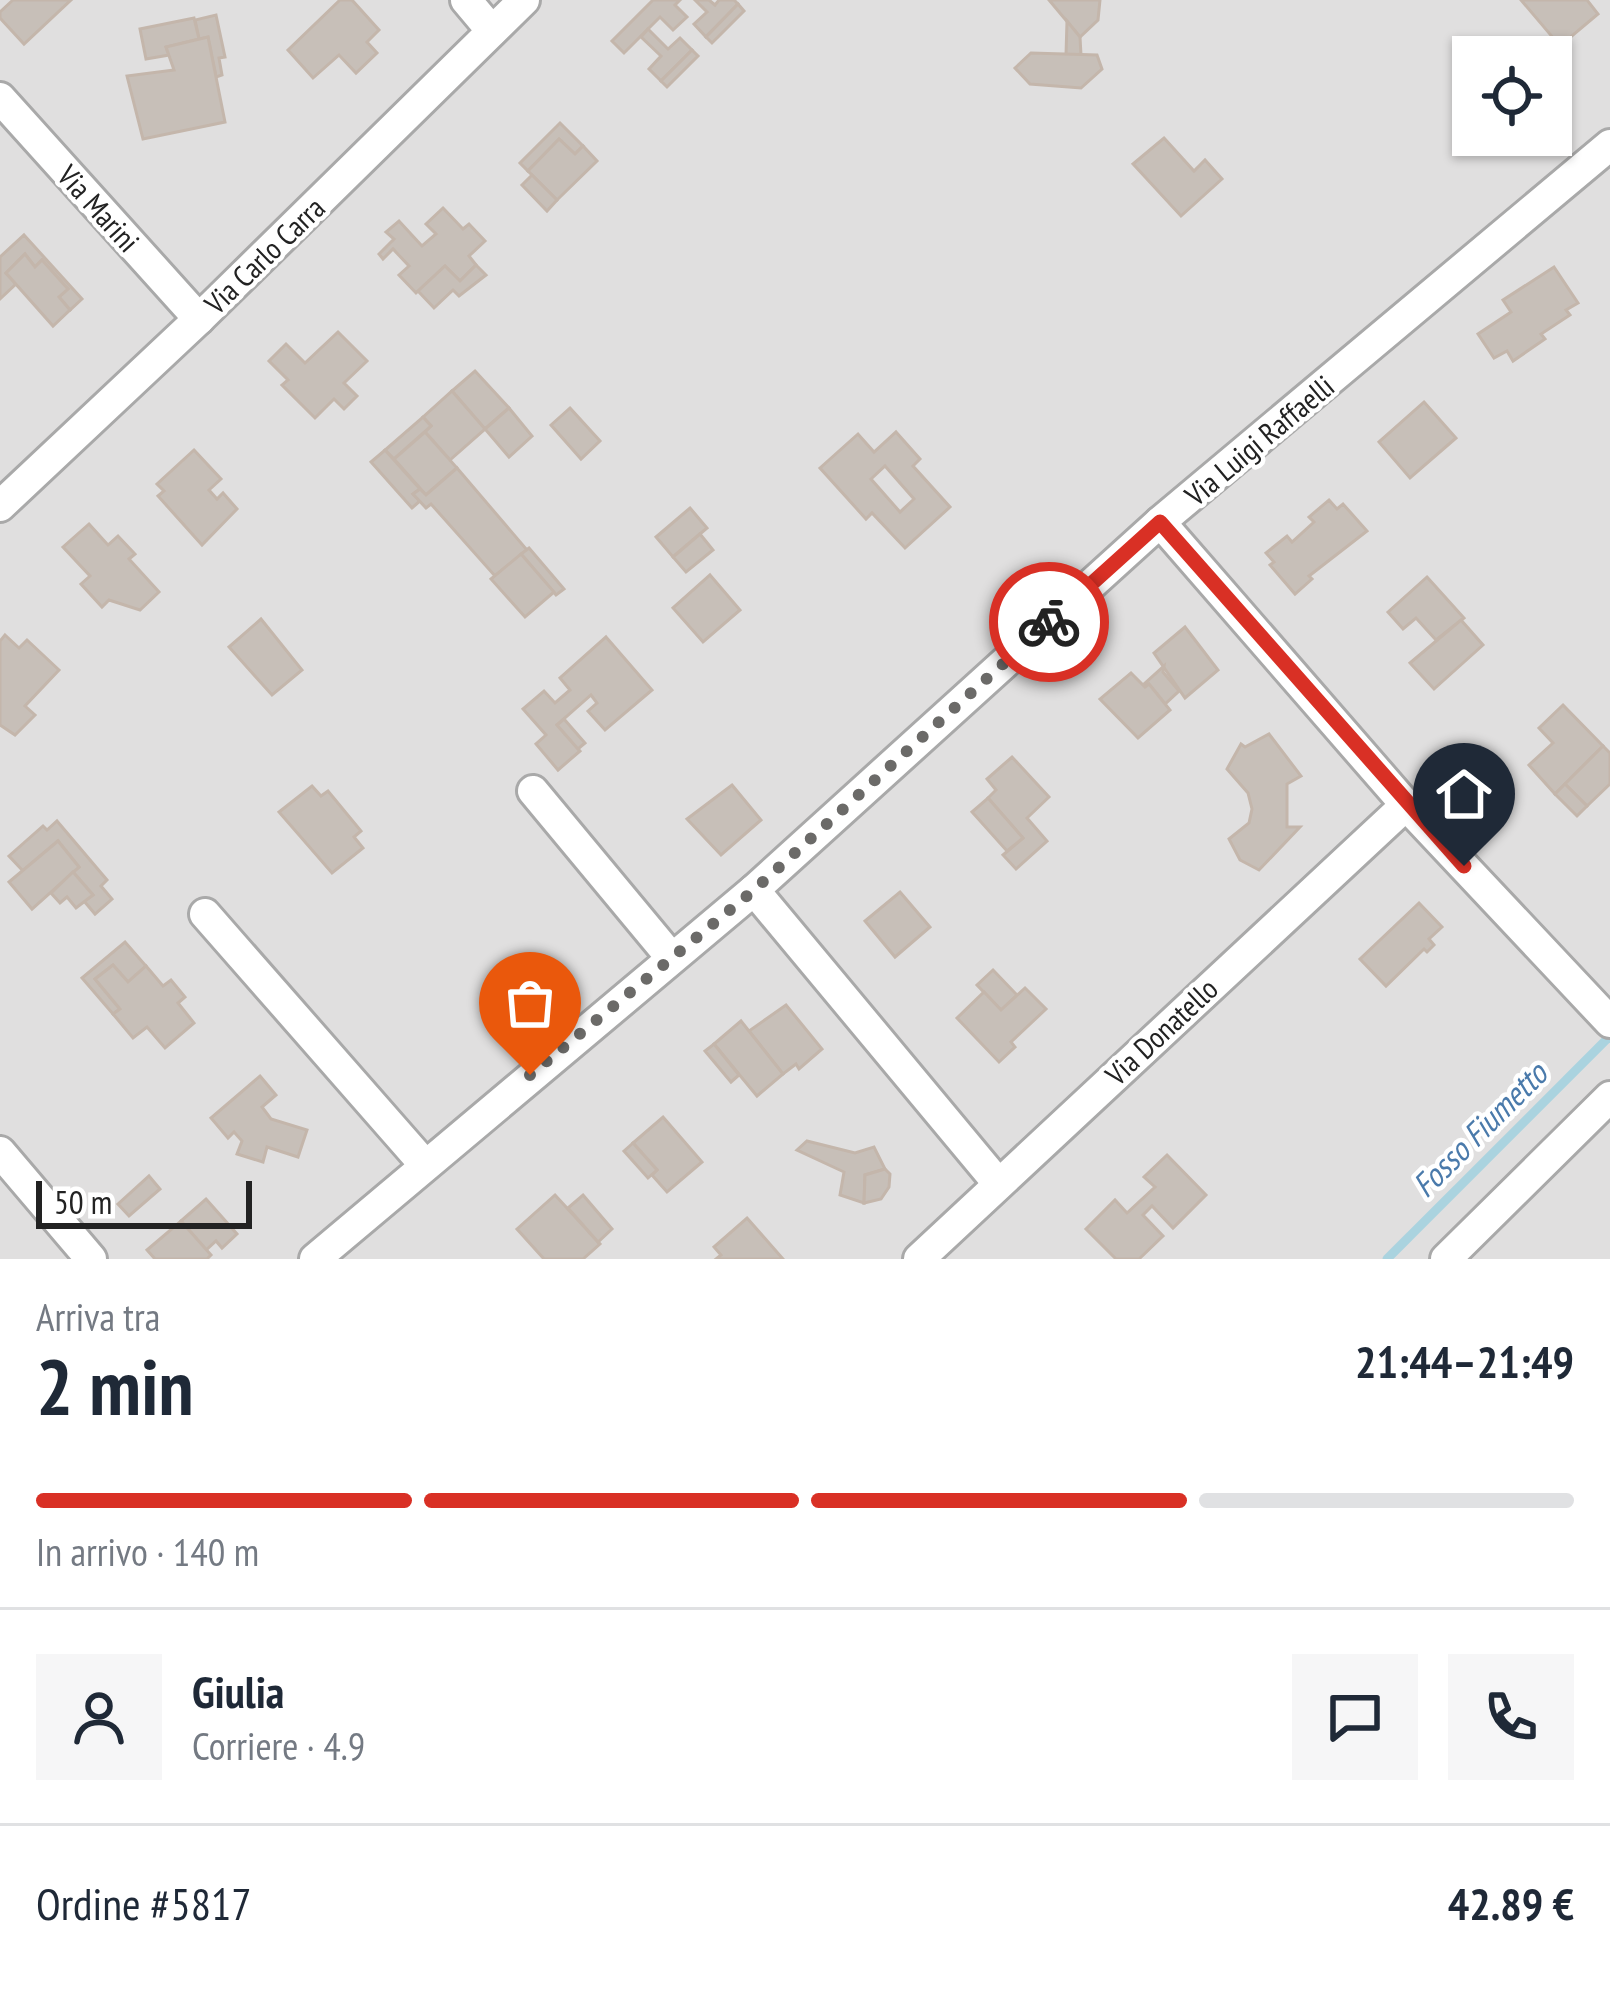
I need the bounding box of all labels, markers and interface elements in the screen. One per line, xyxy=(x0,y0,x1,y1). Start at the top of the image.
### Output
map controls xyxy=(1452,36,1572,156)
button: locate xyxy=(1452,36,1572,156)
street label: Via Marini xyxy=(49,155,148,260)
street label: Via Carlo Carra xyxy=(195,188,332,323)
street label: Via Luigi Raffaelli xyxy=(1176,366,1342,514)
courier xyxy=(989,562,1109,682)
icon: bike xyxy=(1016,589,1082,655)
pin xyxy=(1413,743,1515,866)
icon: home xyxy=(1431,761,1497,827)
pin xyxy=(479,952,581,1075)
street label: Via Donatello xyxy=(1096,969,1225,1094)
icon: bag xyxy=(497,970,563,1036)
water label: Fosso Fiumetto xyxy=(1402,1050,1558,1206)
scale bar xyxy=(36,1175,252,1228)
text: 50 m xyxy=(54,1180,112,1223)
text: Arriva tra xyxy=(36,1291,160,1342)
text: 21:44–21:49 xyxy=(1355,1332,1574,1390)
text: 2 min xyxy=(36,1336,194,1437)
text: In arrivo · 140 m xyxy=(36,1526,259,1577)
button: person xyxy=(36,1654,162,1780)
button: chat xyxy=(1292,1654,1418,1780)
button: phone xyxy=(1448,1654,1574,1780)
text: Giulia xyxy=(192,1662,284,1720)
text: Corriere · 4.9 xyxy=(192,1720,365,1771)
text: Ordine #5817 xyxy=(36,1874,251,1932)
text: 42.89 € xyxy=(1448,1874,1574,1932)

